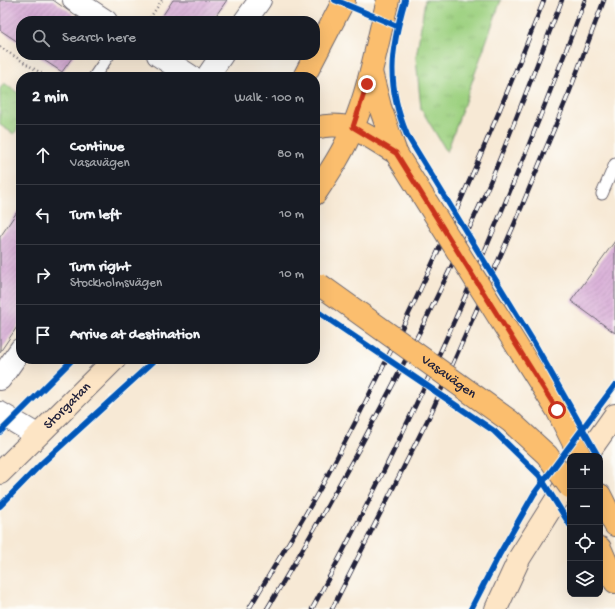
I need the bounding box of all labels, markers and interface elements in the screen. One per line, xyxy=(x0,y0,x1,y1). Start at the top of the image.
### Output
search box xyxy=(16,16,320,60)
icon: search xyxy=(30,27,52,49)
text: Search here xyxy=(62,29,136,47)
route end xyxy=(358,75,376,93)
text: 2 min xyxy=(32,88,68,108)
text: Walk · 100 m xyxy=(235,91,304,106)
text: Continue xyxy=(70,138,124,156)
icon: ahead xyxy=(32,144,54,166)
text: 80 m xyxy=(277,147,304,162)
text: Vasavägen xyxy=(70,156,130,171)
icon: left xyxy=(32,204,54,226)
text: Turn left xyxy=(70,206,121,224)
text: 10 m xyxy=(279,207,304,222)
text: Turn right xyxy=(70,258,130,276)
icon: right xyxy=(32,264,54,286)
text: 10 m xyxy=(279,267,304,282)
text: Stockholmsvägen xyxy=(70,276,162,291)
icon: arrive xyxy=(32,324,54,346)
text: Arrive at destination xyxy=(70,326,200,344)
street label: Vasavägen xyxy=(417,351,480,403)
street label: Storgatan xyxy=(40,379,95,433)
route start xyxy=(548,401,566,419)
map controls xyxy=(567,453,603,597)
button: + xyxy=(567,453,603,489)
button: − xyxy=(567,489,603,525)
button: locate xyxy=(567,525,603,561)
button: layers xyxy=(567,561,603,597)

